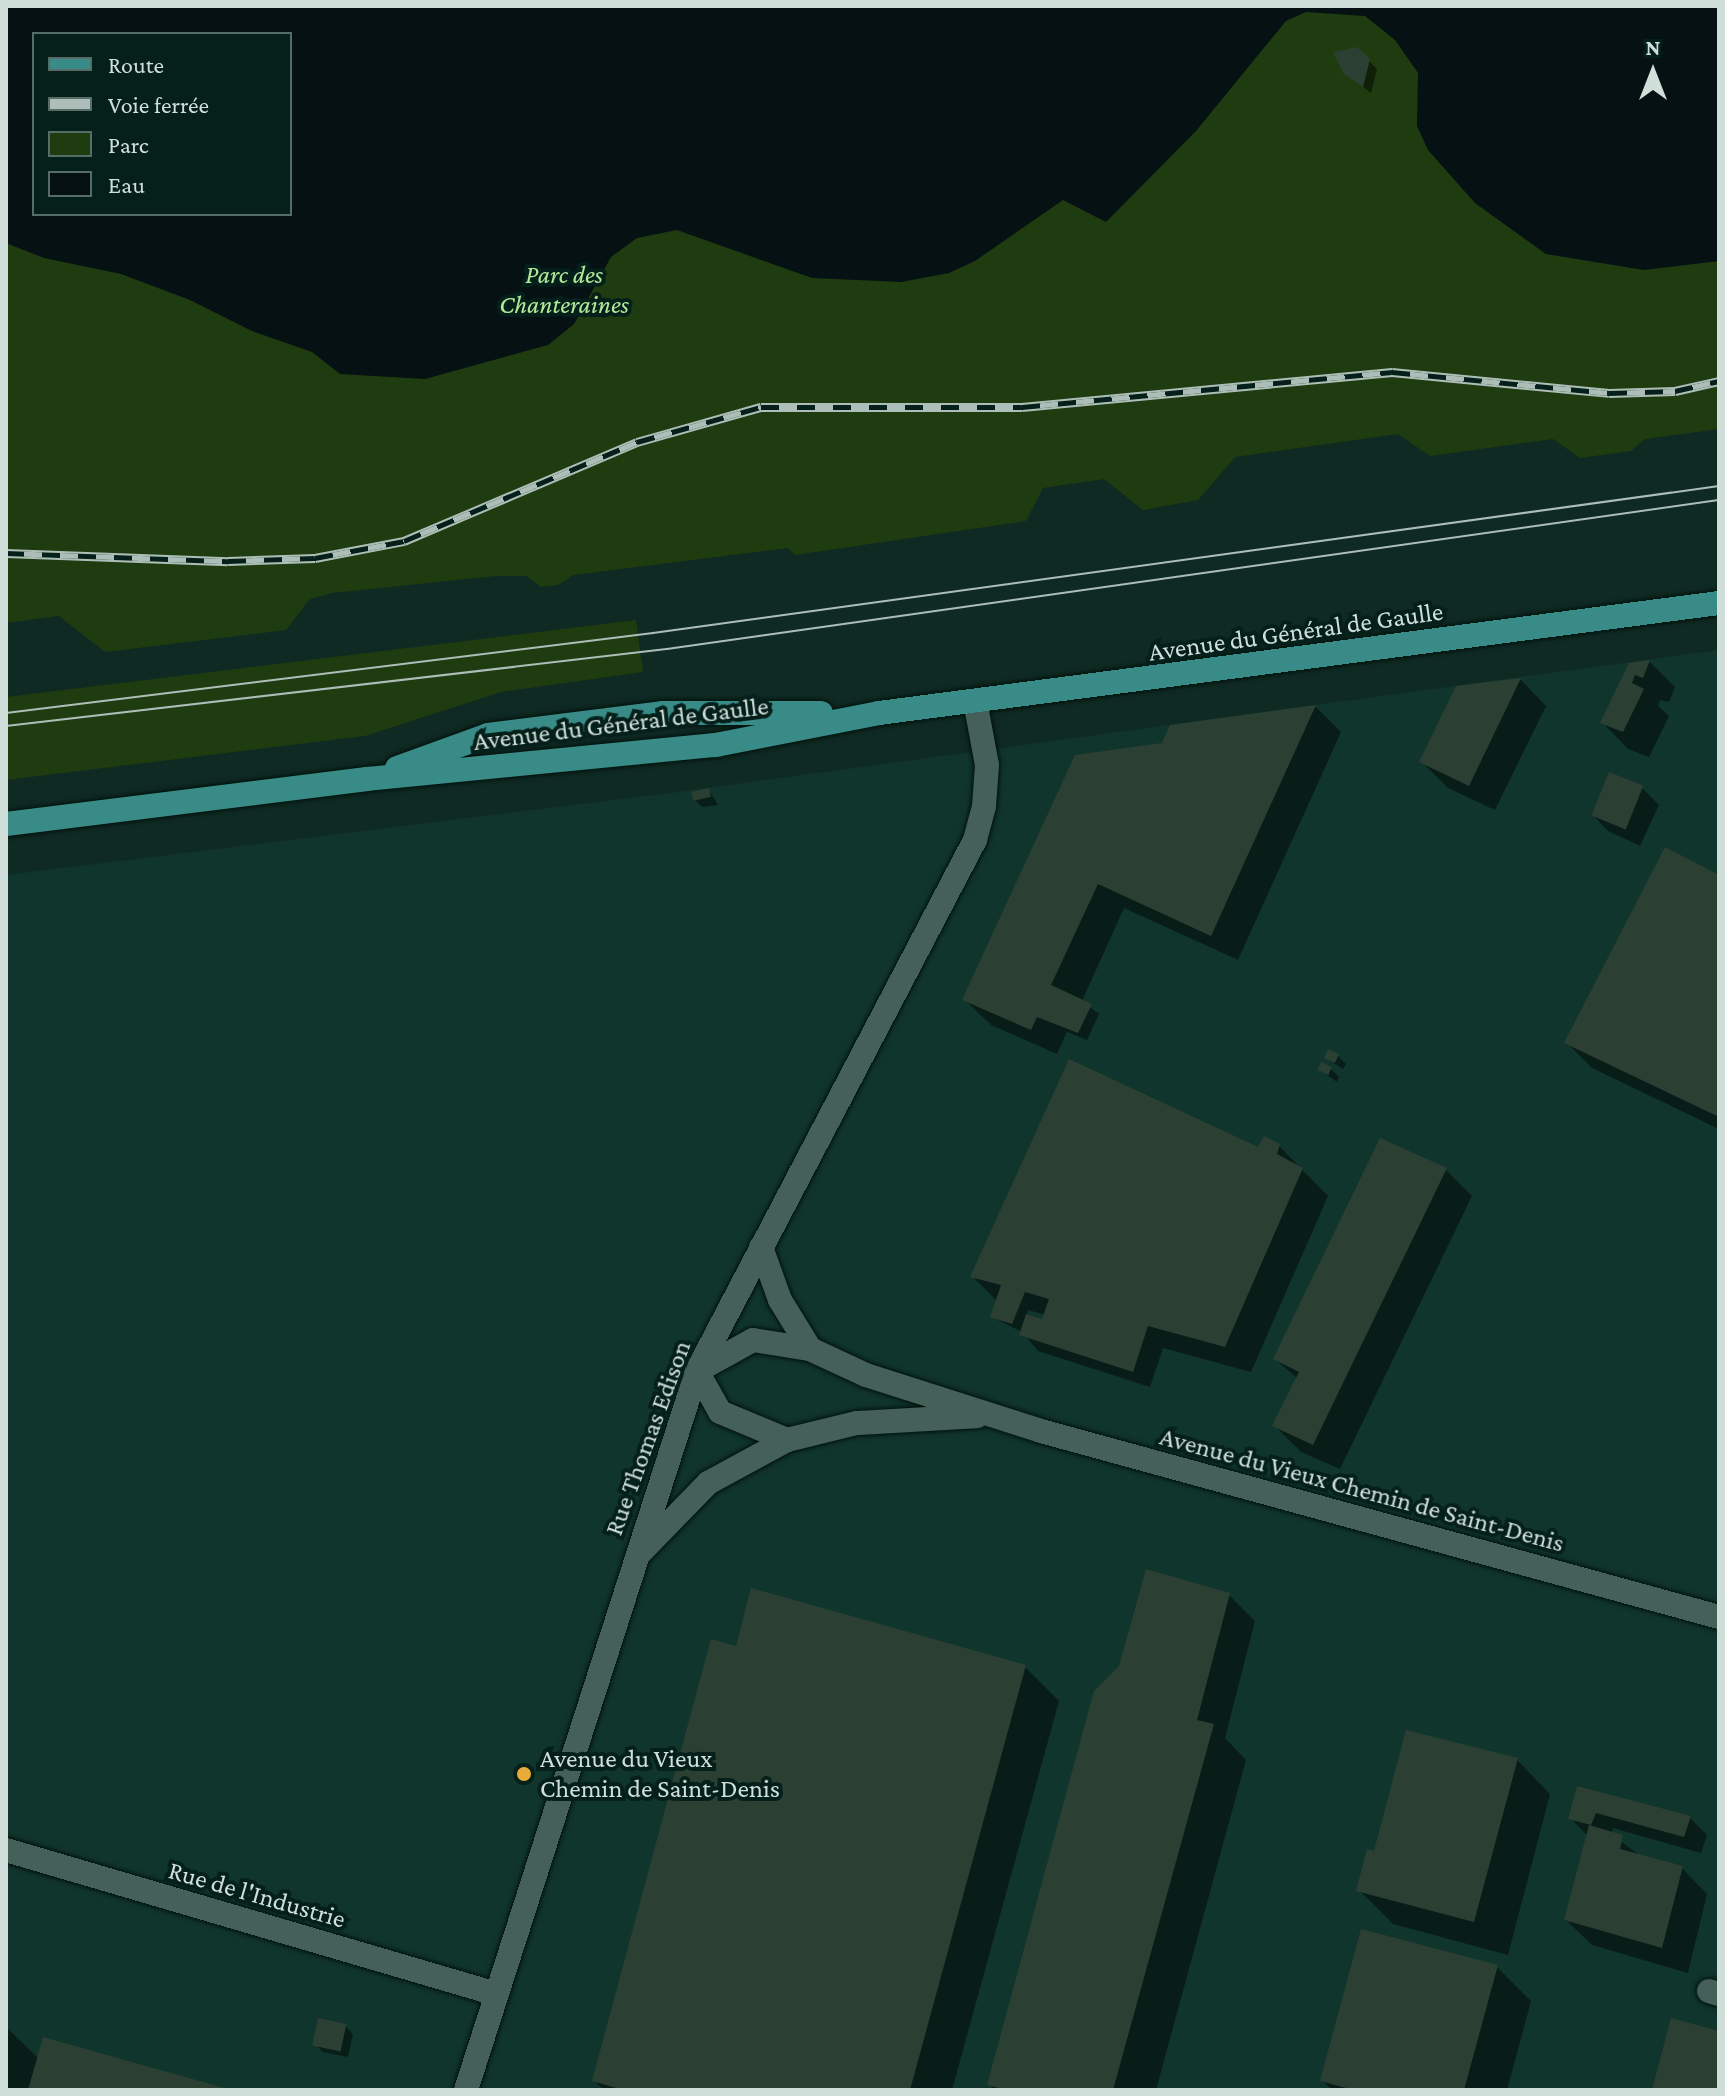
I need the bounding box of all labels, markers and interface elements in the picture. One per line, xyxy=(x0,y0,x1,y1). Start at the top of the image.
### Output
legend xyxy=(32,32,292,216)
north arrow xyxy=(1613,32,1693,112)
text: N xyxy=(1646,35,1661,60)
text: Route xyxy=(108,51,164,78)
text: Voie ferrée xyxy=(108,91,209,118)
text: Parc xyxy=(108,131,149,158)
text: Eau xyxy=(108,171,145,198)
park label: Parc des Chanteraines xyxy=(499,259,629,320)
street label: Avenue du Général de Gaulle xyxy=(1147,596,1445,668)
street label: Avenue du Général de Gaulle xyxy=(472,690,770,758)
street label: Rue Thomas Edison xyxy=(598,1336,698,1540)
street label: Avenue du Vieux Chemin de Saint-Denis xyxy=(1156,1421,1568,1559)
place label: Avenue du Vieux Chemin de Saint-Denis xyxy=(540,1743,780,1804)
marker: Avenue du Vieux Chemin de Saint-Denis xyxy=(515,1765,533,1783)
street label: Rue de l'Industrie xyxy=(165,1855,349,1935)

